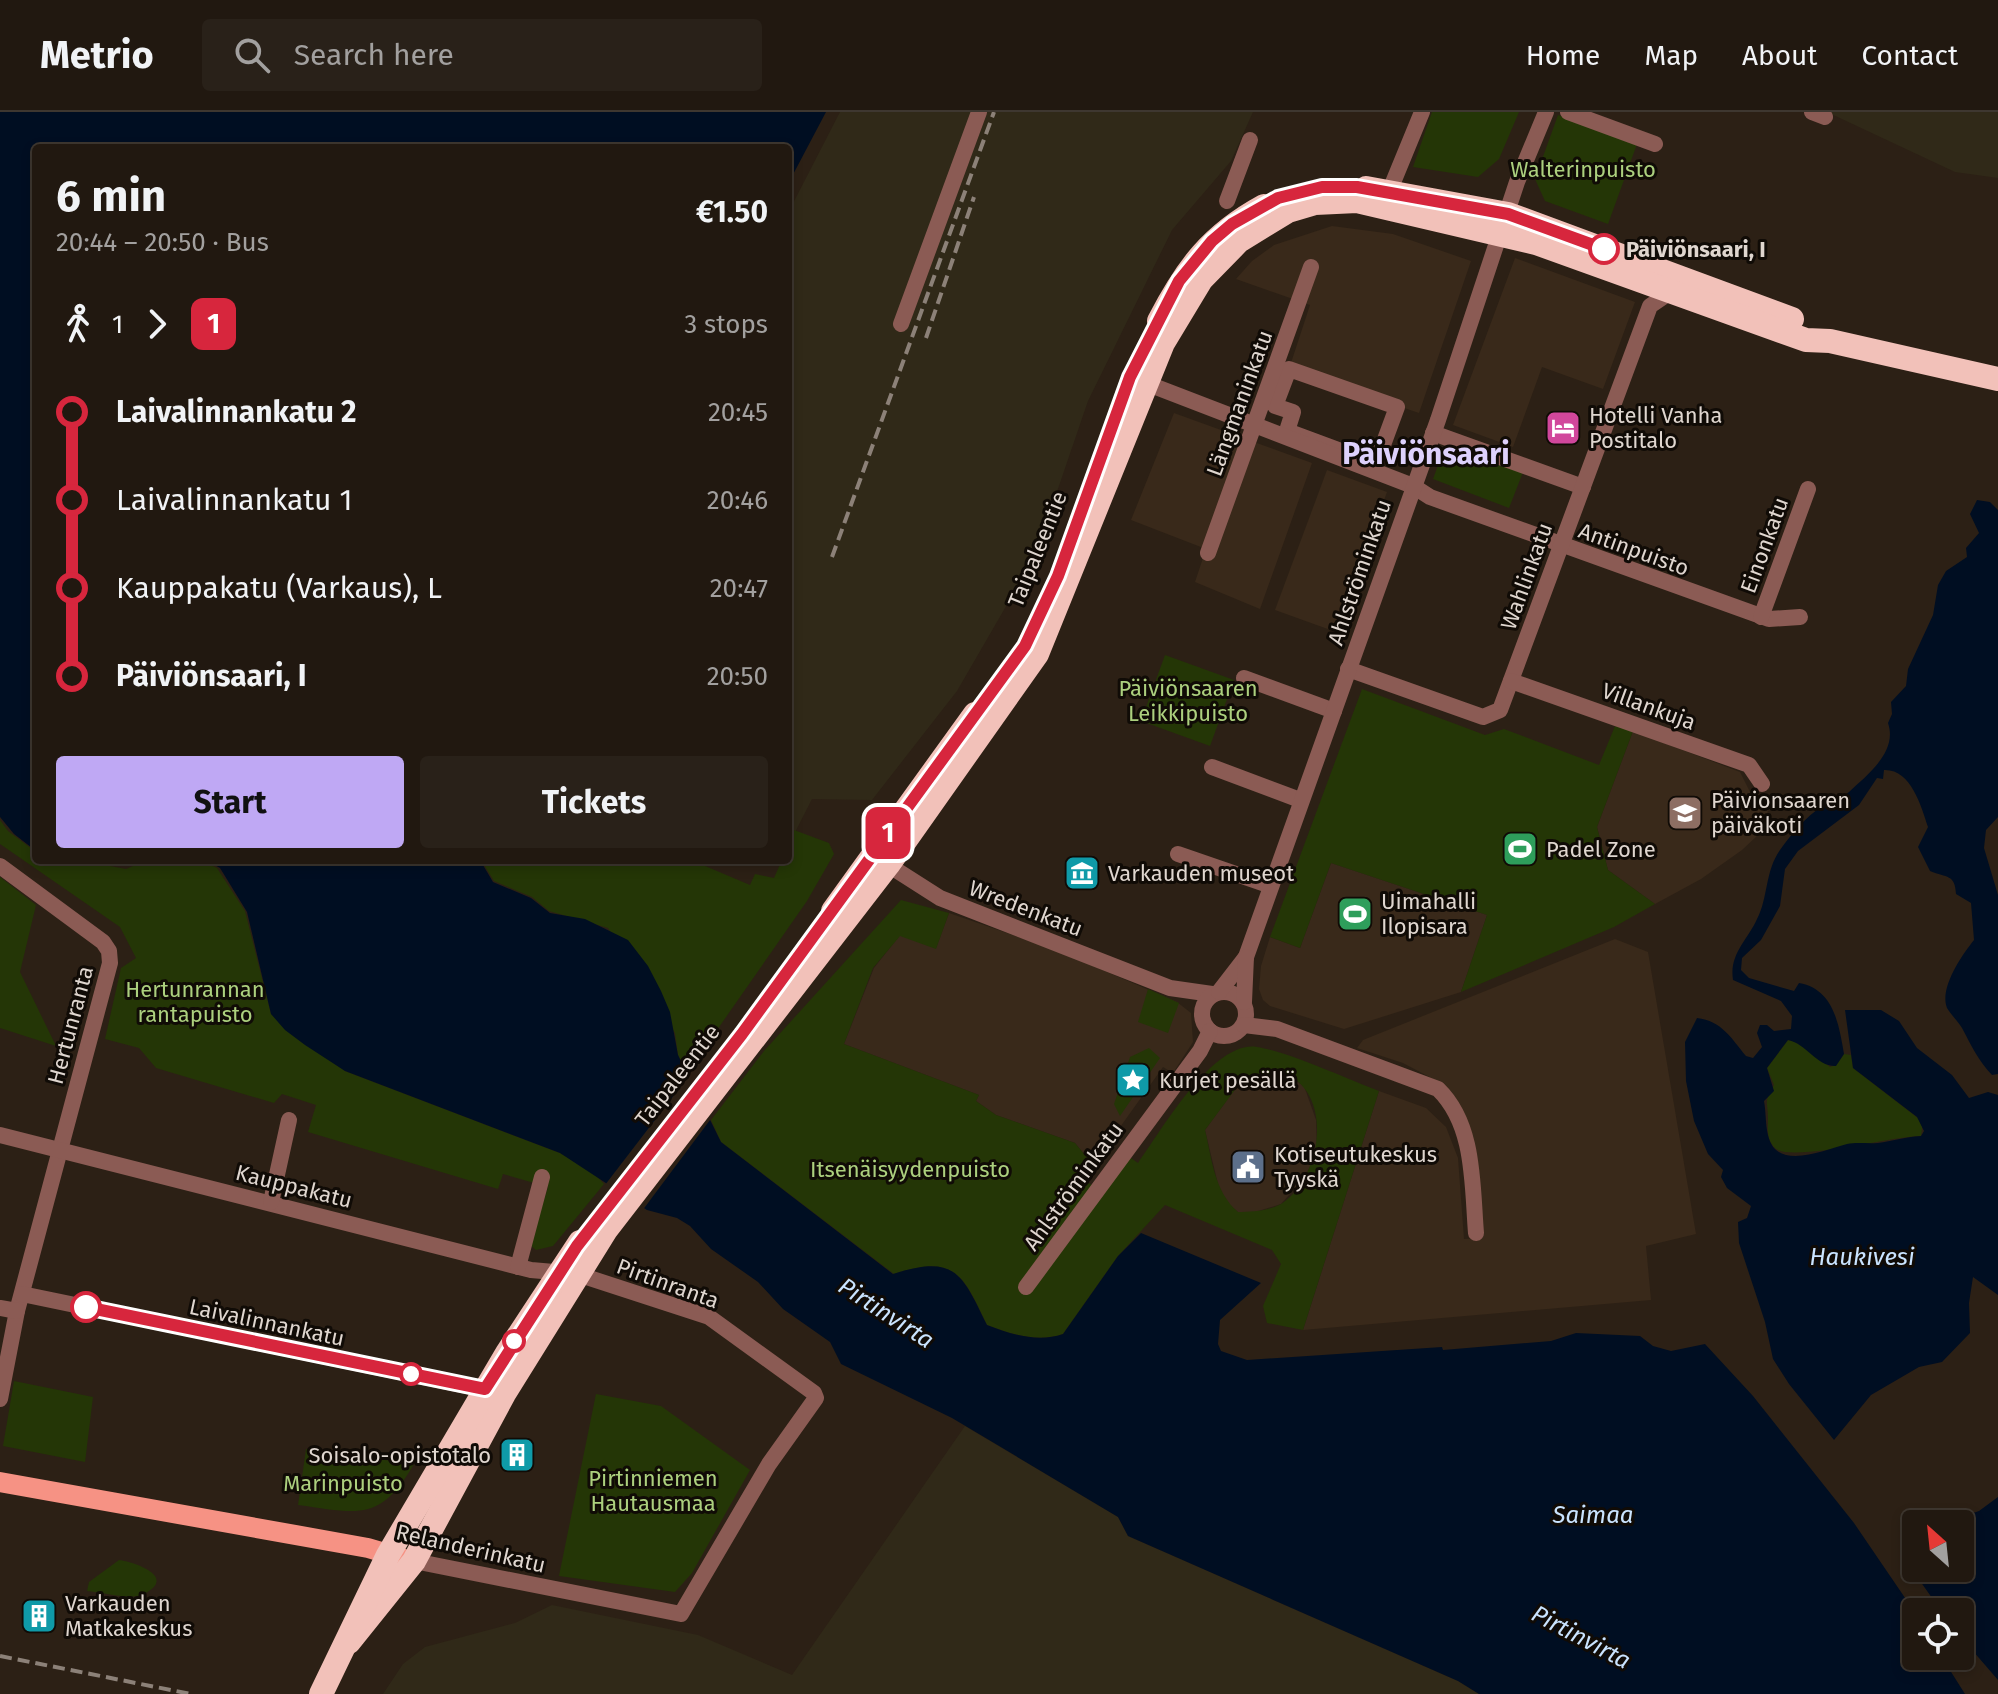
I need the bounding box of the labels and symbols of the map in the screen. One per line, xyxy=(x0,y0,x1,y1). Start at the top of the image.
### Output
park label: Walterinpuisto xyxy=(1510,156,1656,183)
marker: Päiviönsaari, I xyxy=(1589,234,1619,264)
place label: Päiviönsaari, I xyxy=(1626,236,1766,263)
street label: Längmaninkatu xyxy=(1201,326,1278,480)
place label: Hotelli Vanha Postitalo xyxy=(1589,402,1722,454)
hotel icon: Hotelli Vanha Postitalo xyxy=(1544,409,1582,447)
district label: Päiviönsaari xyxy=(1342,436,1510,472)
street label: Taipaleentie xyxy=(1002,487,1073,611)
street label: Einonkatu xyxy=(1735,493,1794,597)
street label: Ahlströminkatu xyxy=(1322,496,1397,649)
street label: Antinpuisto xyxy=(1575,517,1693,582)
street label: Wahlinkatu xyxy=(1495,519,1558,633)
park label: Päiviönsaaren Leikkipuisto xyxy=(1118,675,1258,727)
street label: Villankuja xyxy=(1598,677,1700,736)
place label: Päivionsaaren päiväkoti xyxy=(1711,787,1850,839)
school or university icon: Päivionsaaren päiväkoti xyxy=(1666,794,1704,832)
line badge: 1 xyxy=(862,807,914,859)
sports icon: Padel Zone xyxy=(1501,830,1539,868)
place label: Padel Zone xyxy=(1546,836,1656,863)
museum icon: Varkauden museot xyxy=(1063,854,1101,892)
place label: Varkauden museot xyxy=(1108,860,1294,887)
street label: Wredenkatu xyxy=(965,874,1086,942)
place label: Uimahalli Ilopisara xyxy=(1381,888,1476,940)
sports icon: Uimahalli Ilopisara xyxy=(1336,895,1374,933)
street label: Hertunranta xyxy=(42,963,99,1087)
park label: Hertunrannan rantapuisto xyxy=(125,976,265,1028)
street label: Taipaleentie xyxy=(629,1019,726,1132)
place icon: Kurjet pesällä xyxy=(1114,1061,1152,1099)
place label: Kurjet pesällä xyxy=(1159,1067,1296,1094)
street label: Ahlströminkatu xyxy=(1018,1117,1129,1256)
place label: Kotiseutukeskus Tyyskä xyxy=(1274,1141,1437,1193)
public building icon: Kotiseutukeskus Tyyskä xyxy=(1229,1148,1267,1186)
park label: Itsenäisyydenpuisto xyxy=(810,1156,1010,1183)
street label: Kauppakatu xyxy=(233,1159,355,1214)
water label: Haukivesi xyxy=(1809,1243,1915,1271)
street label: Pirtinranta xyxy=(613,1253,723,1314)
water label: Pirtinvirta xyxy=(833,1272,939,1354)
unlabelled marker xyxy=(71,1292,101,1322)
street label: Laivalinnankatu xyxy=(187,1293,347,1352)
unlabelled marker xyxy=(503,1330,525,1352)
unlabelled marker xyxy=(400,1363,422,1385)
building icon: Soisalo-opistotalo xyxy=(498,1436,536,1474)
place label: Soisalo-opistotalo xyxy=(309,1442,491,1469)
park label: Pirtinniemen Hautausmaa xyxy=(588,1465,718,1517)
park label: Marinpuisto xyxy=(283,1470,403,1497)
water label: Saimaa xyxy=(1552,1501,1633,1529)
north arrow xyxy=(1902,1510,1974,1582)
street label: Relanderinkatu xyxy=(394,1518,548,1579)
place label: Varkauden Matkakeskus xyxy=(65,1590,192,1642)
building icon: Varkauden Matkakeskus xyxy=(20,1597,58,1635)
water label: Pirtinvirta xyxy=(1527,1599,1635,1675)

